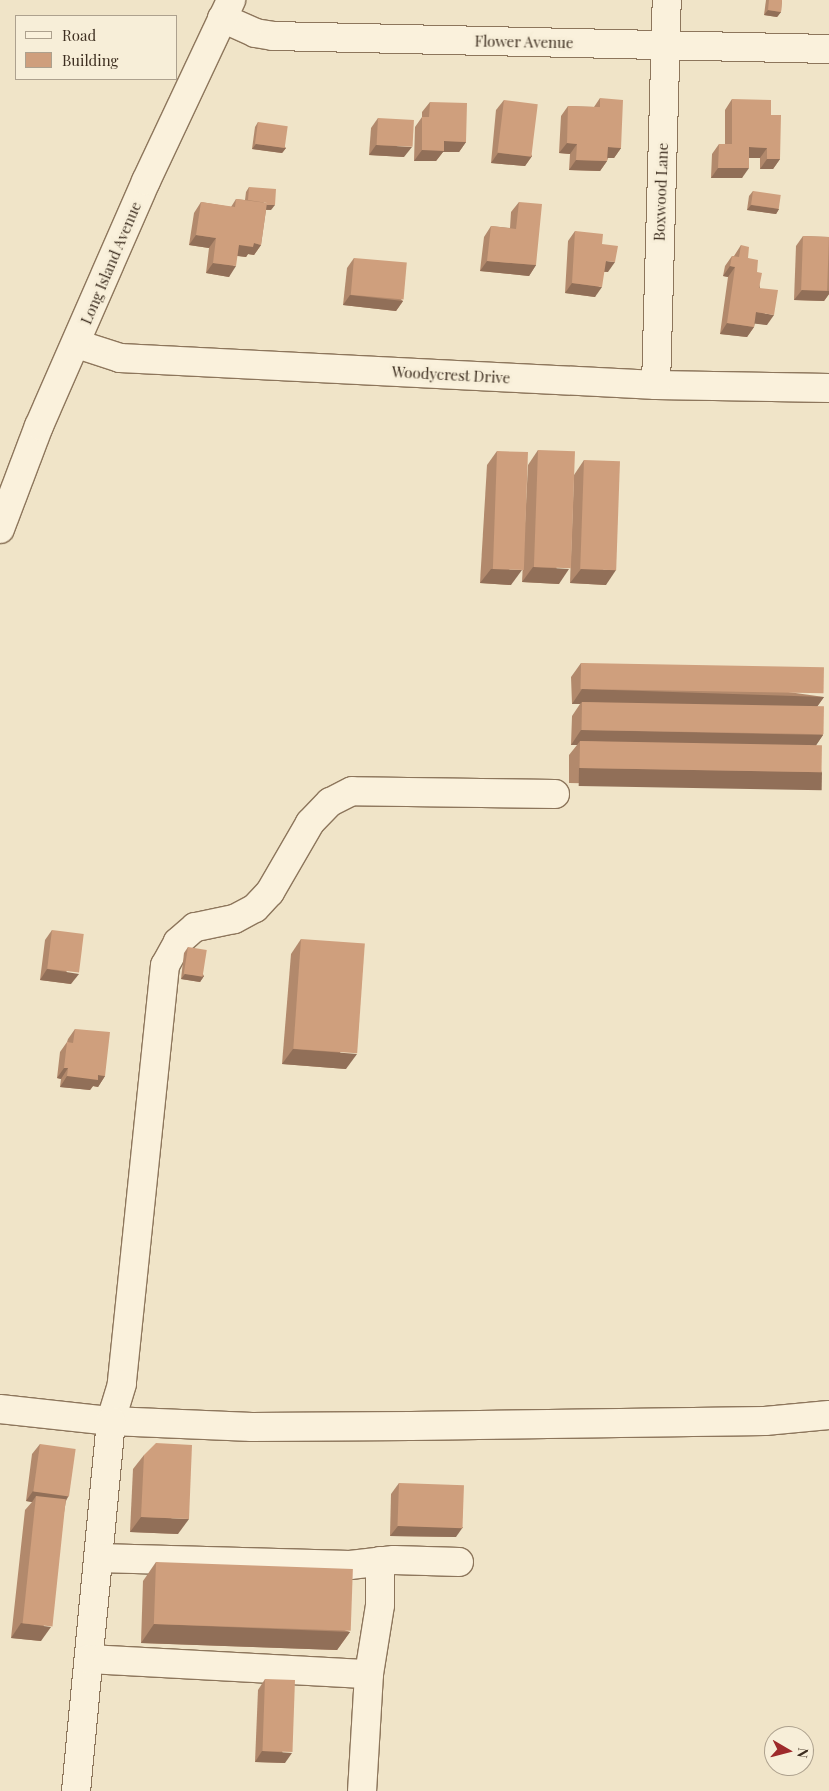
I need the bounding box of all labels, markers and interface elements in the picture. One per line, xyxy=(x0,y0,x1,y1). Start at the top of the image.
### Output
legend xyxy=(15,15,178,80)
text: Road xyxy=(62,25,96,45)
street label: Flower Avenue xyxy=(474,32,574,52)
text: Building xyxy=(62,50,118,70)
street label: Boxwood Lane xyxy=(650,143,672,241)
street label: Long Island Avenue xyxy=(77,199,145,327)
street label: Woodycrest Drive xyxy=(391,363,511,387)
north arrow xyxy=(764,1726,814,1776)
text: N xyxy=(793,1747,813,1759)

